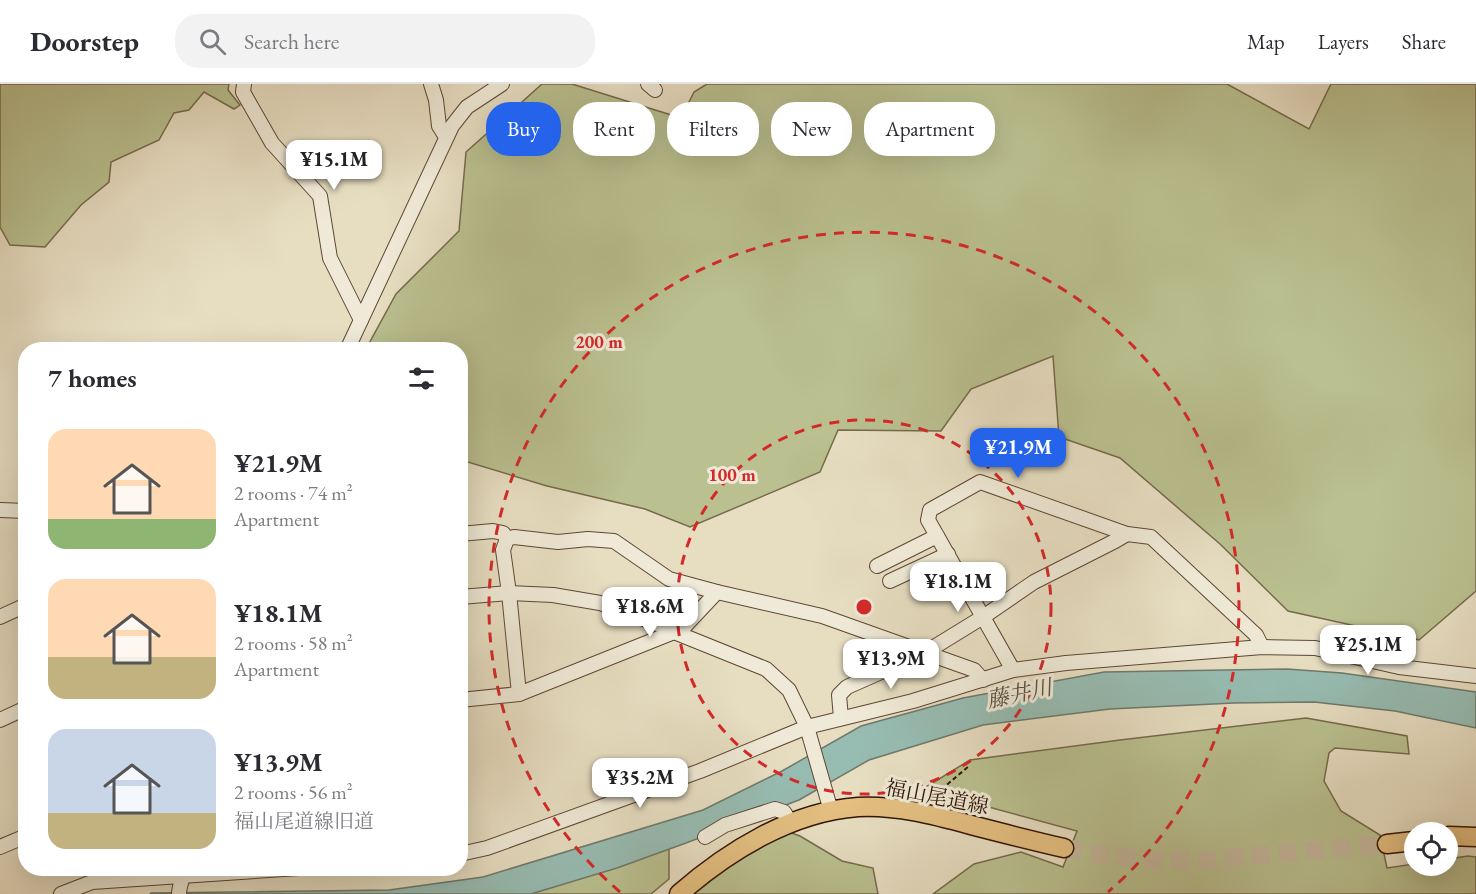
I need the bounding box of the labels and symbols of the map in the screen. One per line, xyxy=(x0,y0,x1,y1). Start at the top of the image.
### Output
pin: ¥15.1M xyxy=(285,140,383,191)
text: 200 m xyxy=(575,330,623,353)
pin: ¥21.9M xyxy=(969,428,1067,479)
text: 100 m xyxy=(708,463,756,486)
pin: ¥18.1M xyxy=(909,562,1007,613)
pin: ¥18.6M xyxy=(601,587,699,638)
centre of rings xyxy=(854,597,874,617)
pin: ¥25.1M xyxy=(1319,625,1417,676)
pin: ¥13.9M xyxy=(842,639,940,690)
water label: 藤井川 xyxy=(984,672,1056,715)
pin: ¥35.2M xyxy=(591,758,689,809)
street label: 福山尾道線 xyxy=(883,773,991,820)

